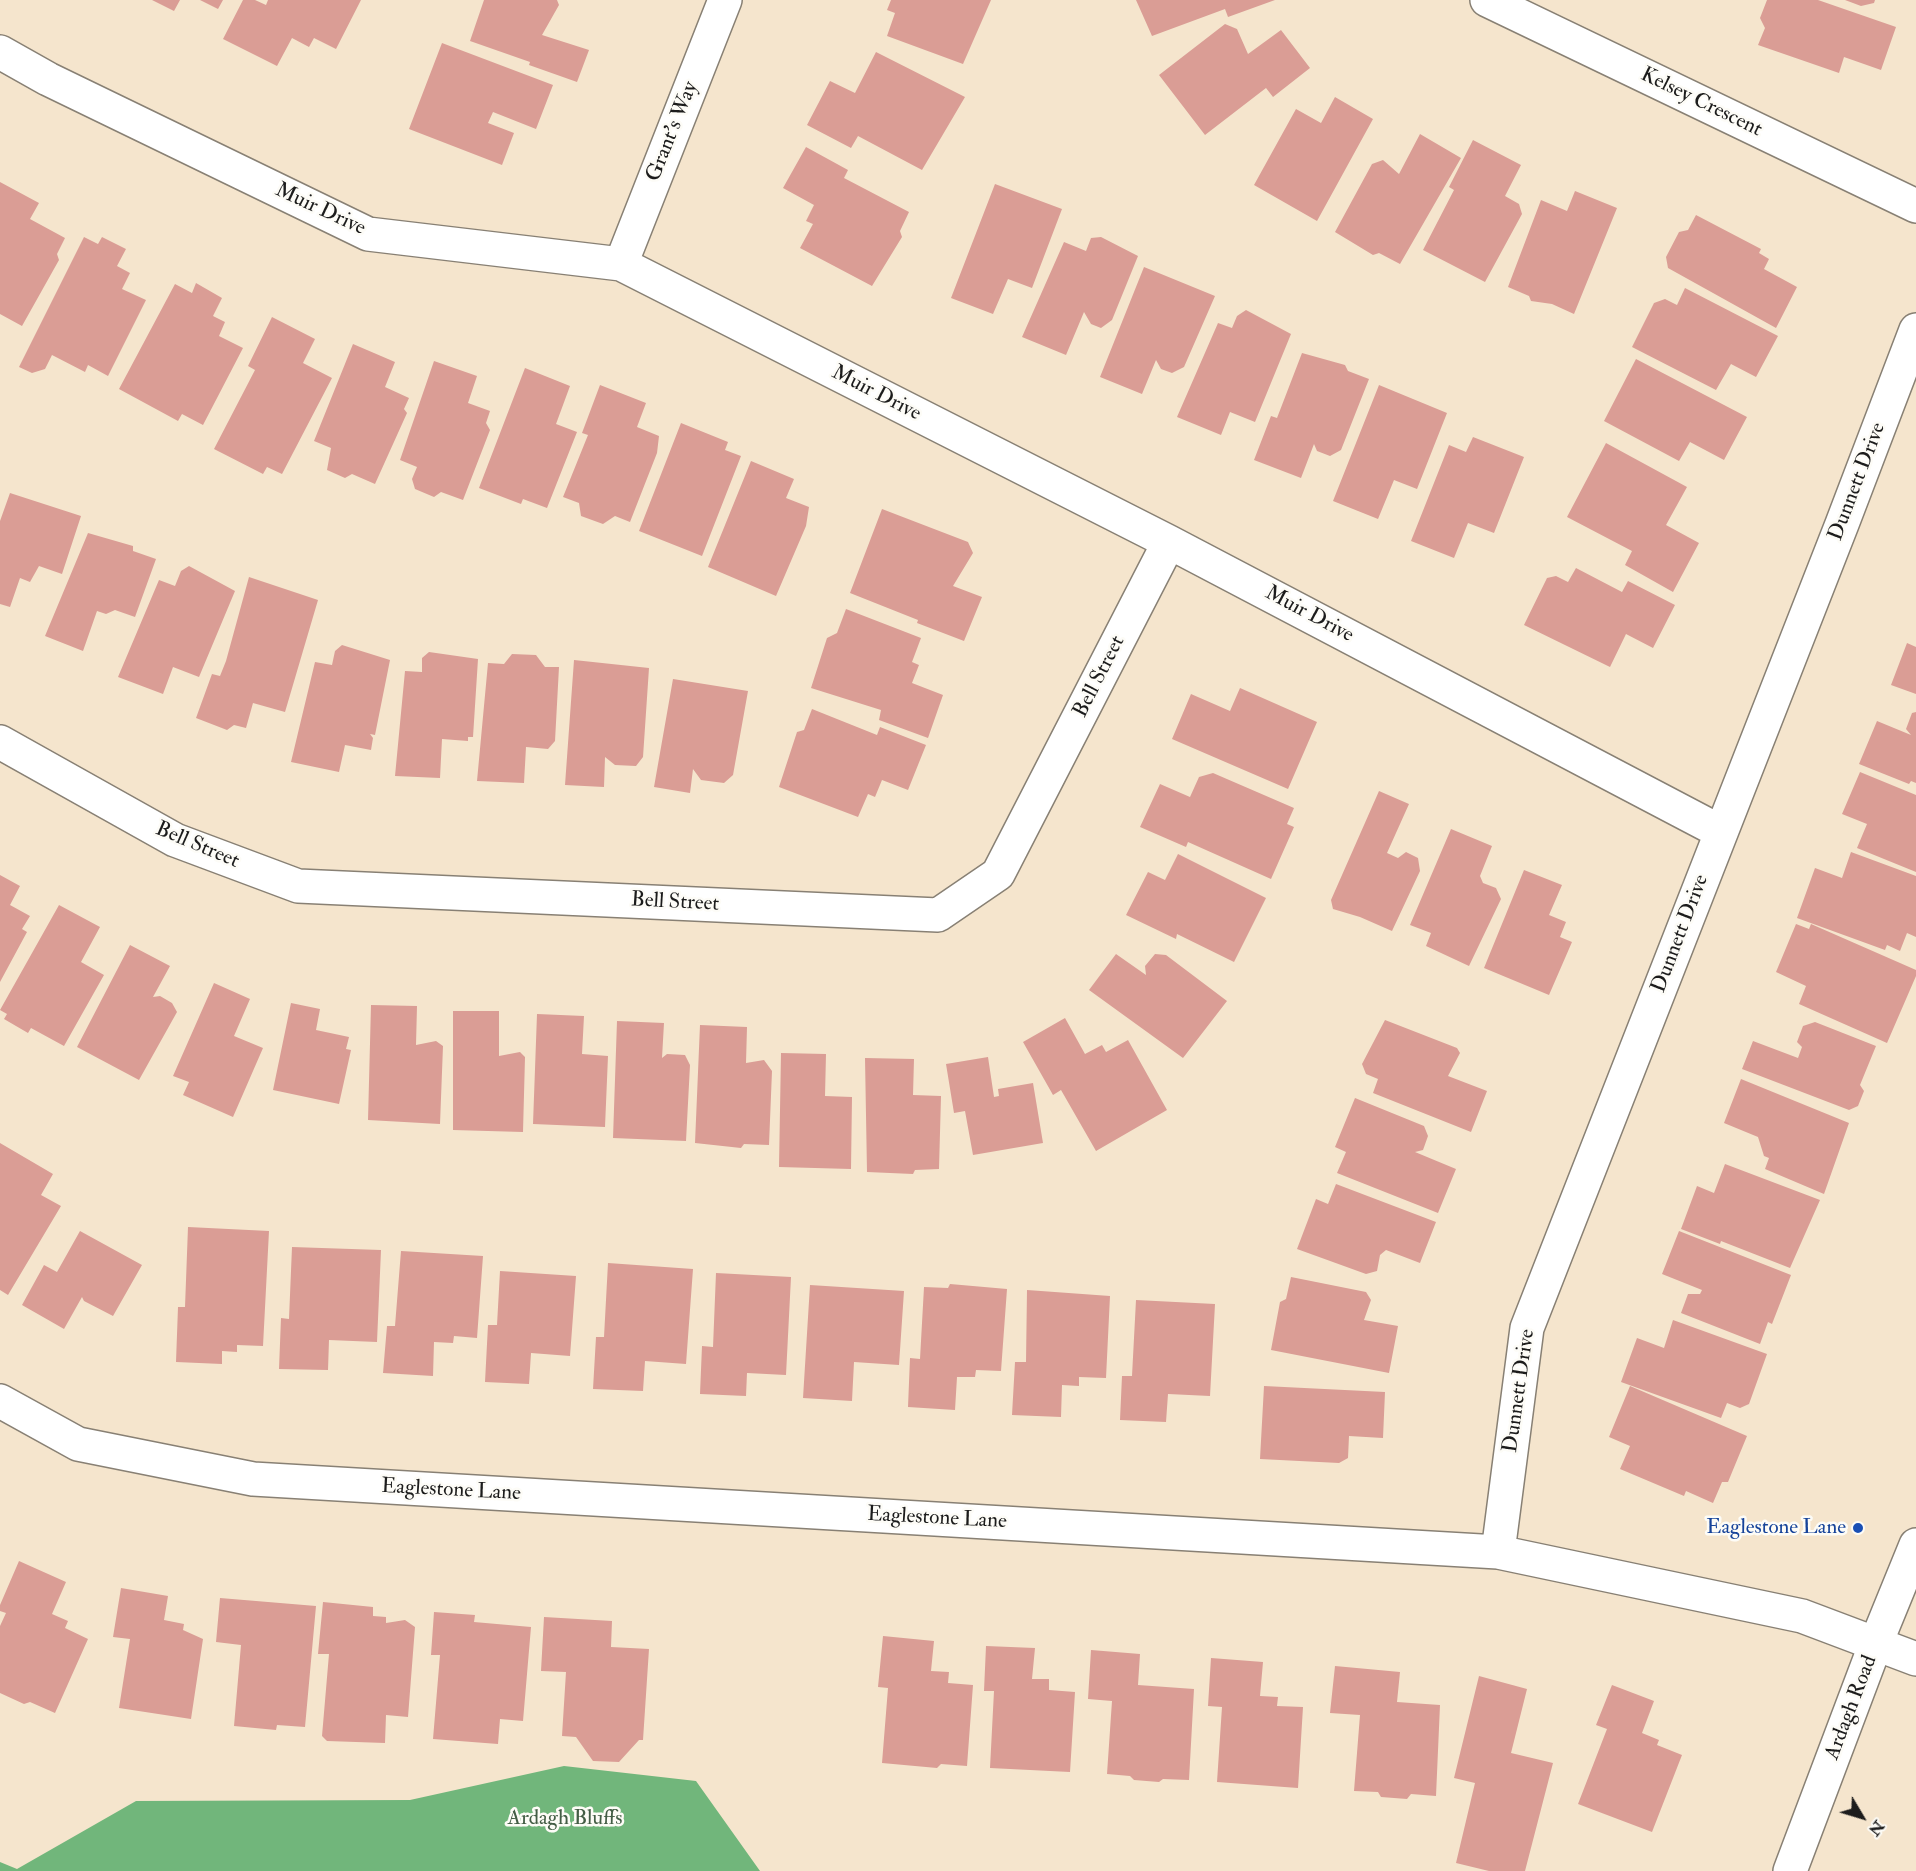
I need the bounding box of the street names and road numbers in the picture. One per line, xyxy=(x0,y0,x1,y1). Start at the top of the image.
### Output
street label: Kelsey Crescent xyxy=(1636,63,1766,143)
street label: Grant's Way xyxy=(642,78,704,186)
street label: Muir Drive xyxy=(271,178,369,242)
street label: Muir Drive xyxy=(827,361,925,427)
street label: Dunnett Drive xyxy=(1824,419,1892,545)
street label: Muir Drive xyxy=(1260,581,1358,649)
street label: Bell Street xyxy=(1069,632,1131,722)
street label: Bell Street xyxy=(151,817,243,875)
street label: Dunnett Drive xyxy=(1647,871,1715,997)
street label: Bell Street xyxy=(630,888,720,918)
street label: Dunnett Drive xyxy=(1499,1328,1541,1454)
street label: Eaglestone Lane xyxy=(381,1475,521,1507)
street label: Eaglestone Lane xyxy=(867,1503,1007,1535)
street label: Ardagh Road xyxy=(1821,1652,1883,1764)

